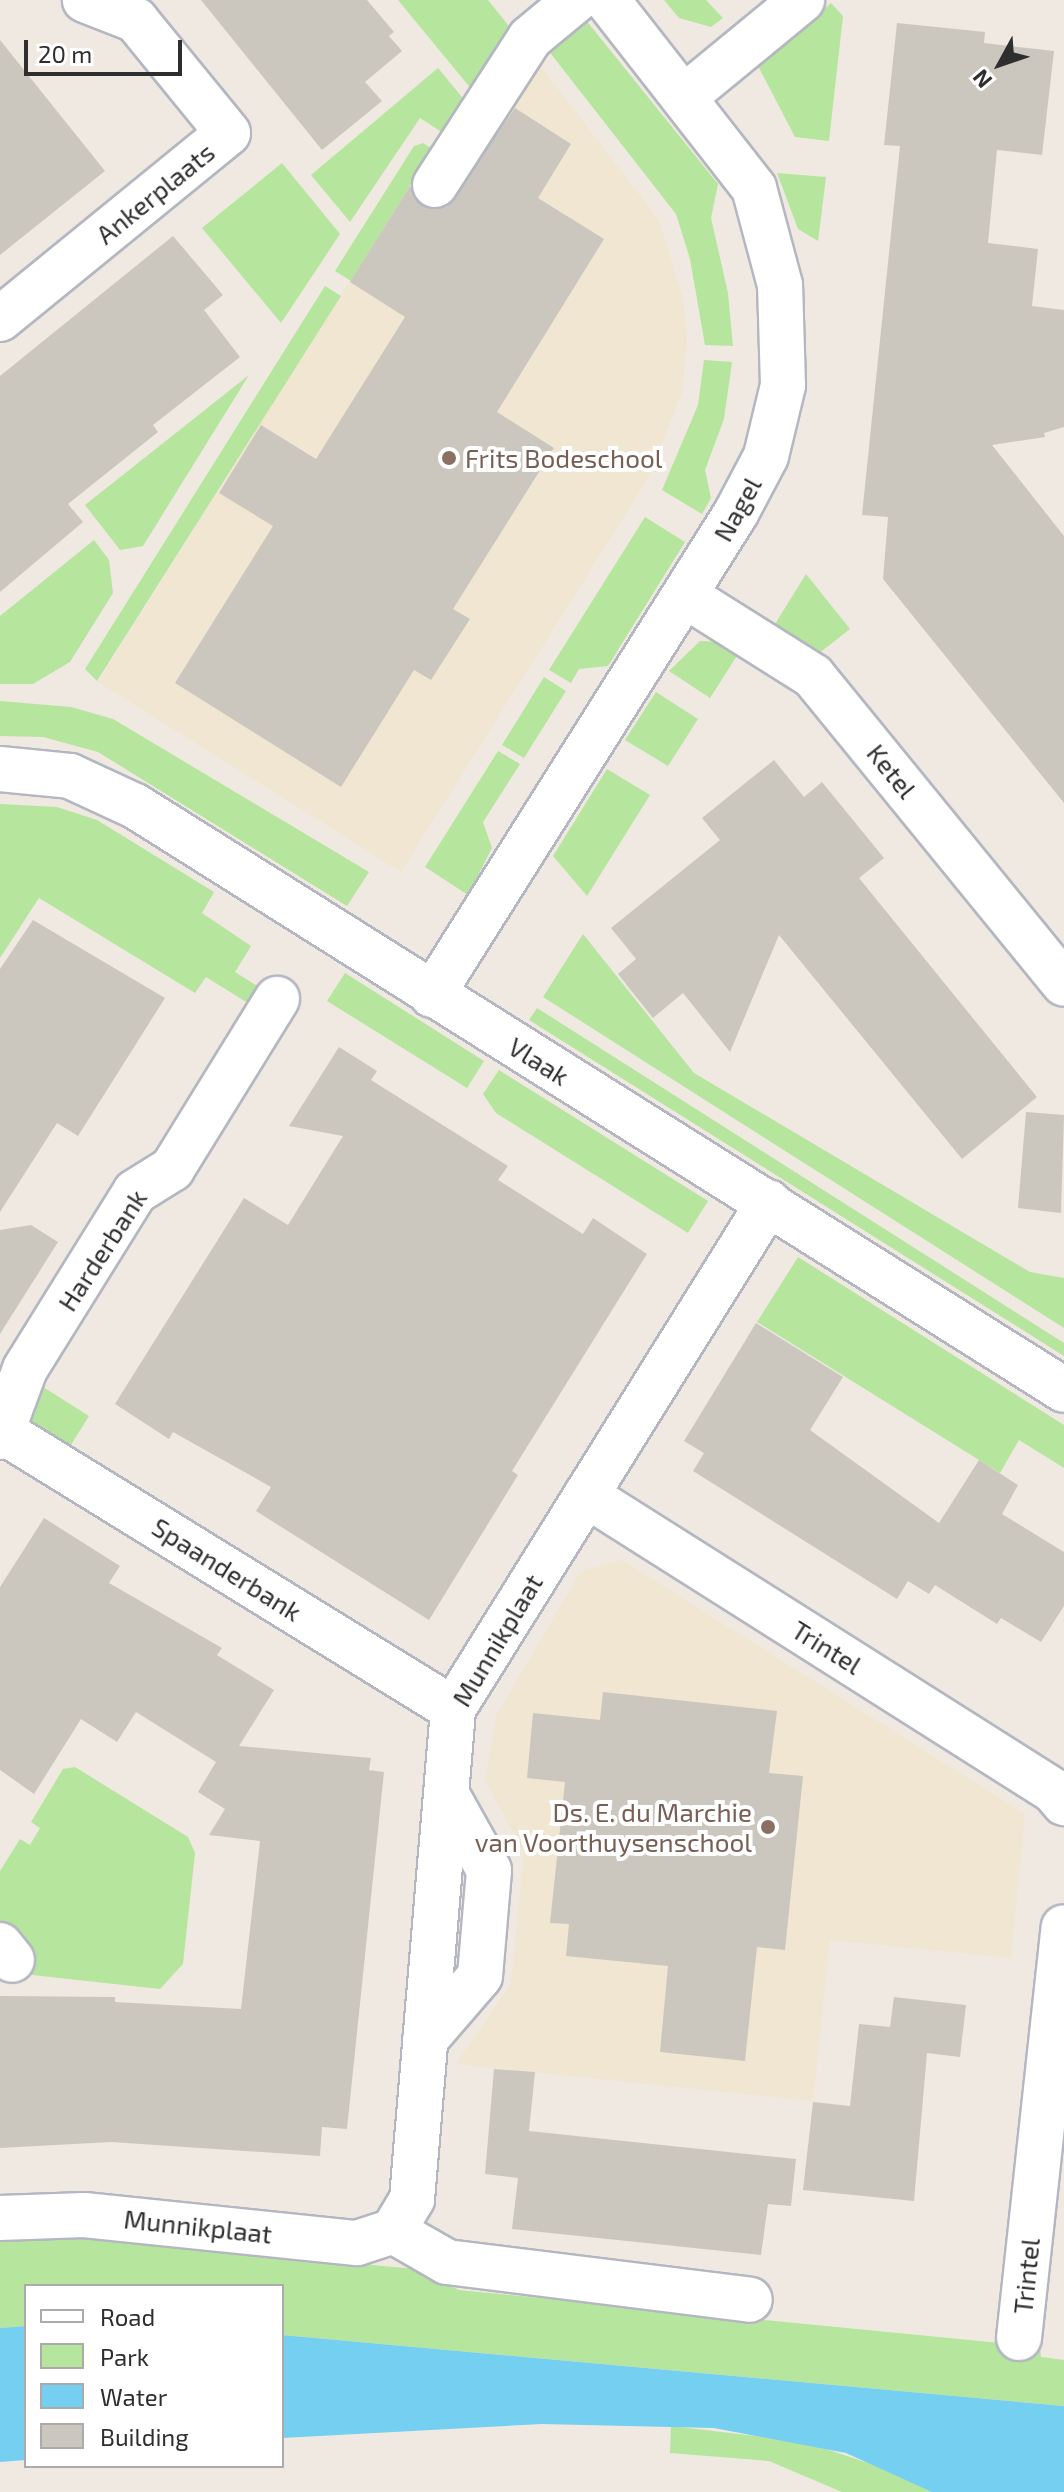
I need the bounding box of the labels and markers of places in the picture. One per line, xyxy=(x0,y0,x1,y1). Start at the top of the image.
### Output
place label: Frits Bodeschool xyxy=(465,442,662,474)
marker: Frits Bodeschool xyxy=(440,449,458,467)
place label: Ds. E. du Marchie van Voorthuysenschool xyxy=(474,1796,752,1858)
marker: Ds. E. du Marchie van Voorthuysenschool xyxy=(759,1818,777,1836)

